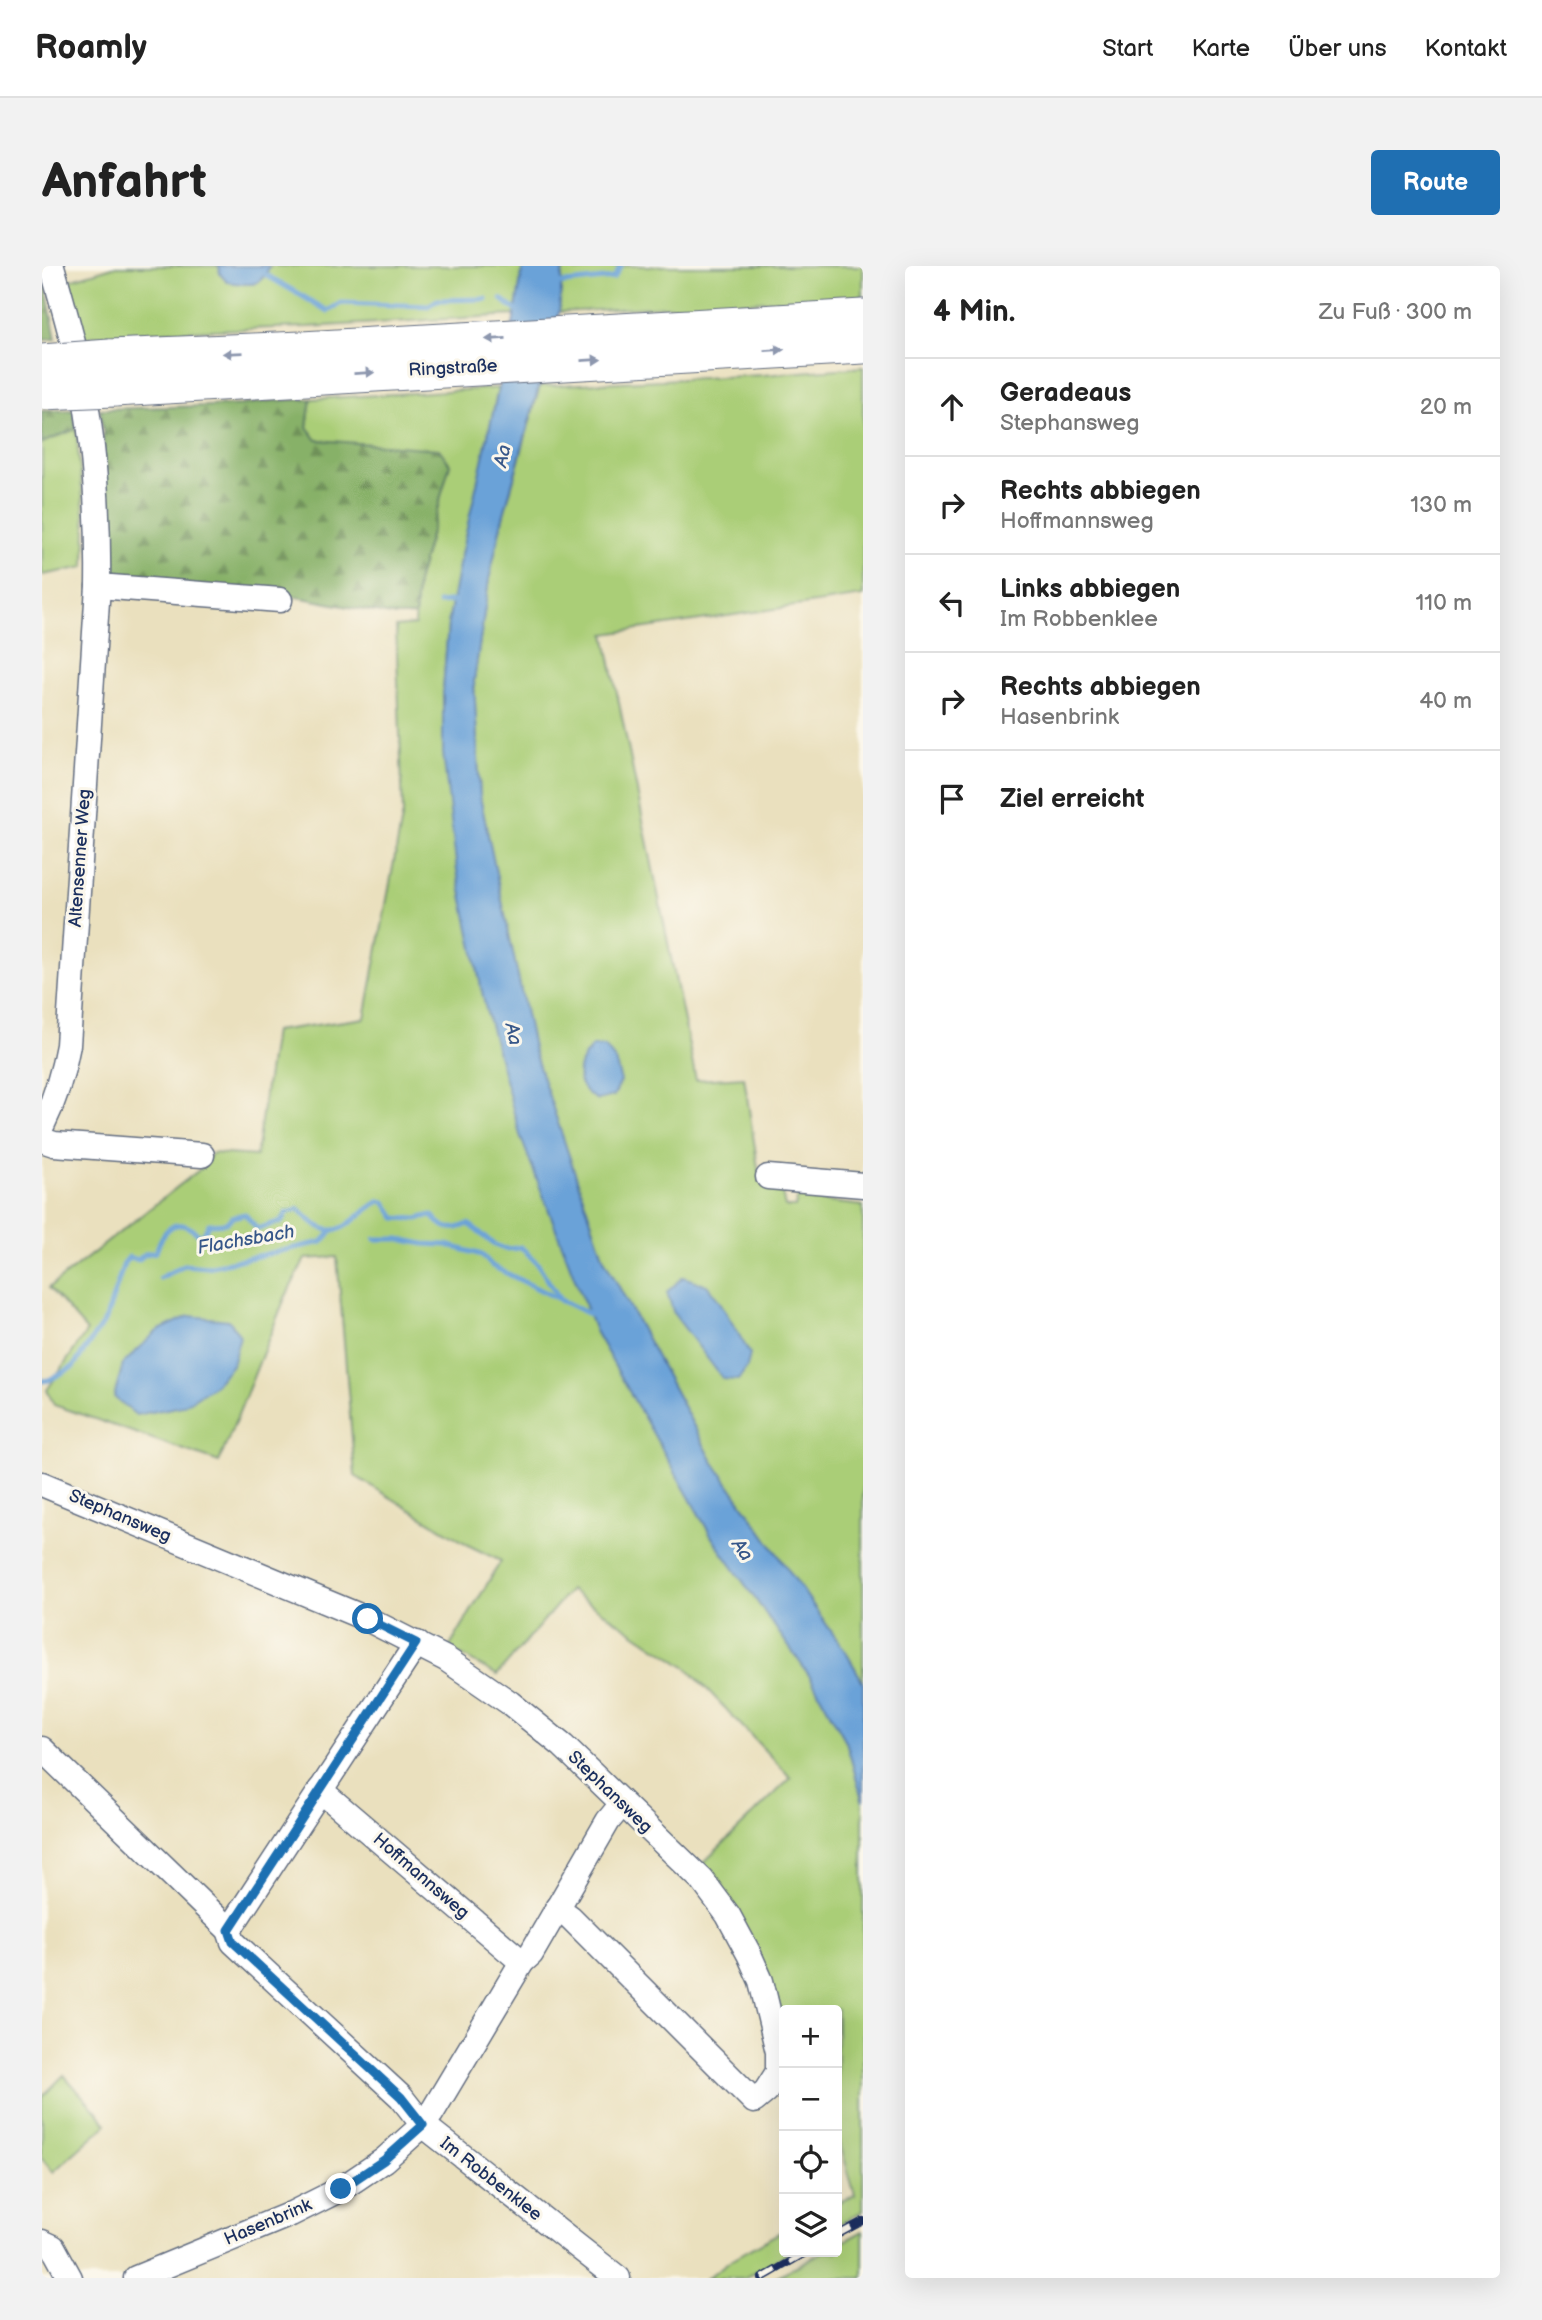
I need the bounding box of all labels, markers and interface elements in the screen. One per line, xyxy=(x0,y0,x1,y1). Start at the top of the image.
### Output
text: Roamly xyxy=(35,28,147,68)
text: Start xyxy=(1102,34,1153,63)
text: Karte xyxy=(1191,34,1250,63)
text: Über uns xyxy=(1288,34,1387,63)
text: Kontakt xyxy=(1425,34,1507,63)
button: Route xyxy=(1371,150,1500,215)
text: Anfahrt xyxy=(42,153,207,212)
text: 4 Min. xyxy=(933,294,1015,330)
text: Zu Fuß · 300 m xyxy=(1319,298,1472,326)
one-way arrow xyxy=(485,333,507,344)
one-way arrow xyxy=(763,344,785,355)
one-way arrow xyxy=(222,347,244,358)
one-way arrow xyxy=(580,354,602,365)
street label: Ringstraße xyxy=(408,355,498,381)
one-way arrow xyxy=(353,367,375,378)
text: Geradeaus xyxy=(1000,378,1131,409)
icon: ahead xyxy=(933,388,971,426)
text: 20 m xyxy=(1420,393,1472,421)
text: Stephansweg xyxy=(1000,409,1139,437)
water label: Aa xyxy=(489,443,517,470)
text: Rechts abbiegen xyxy=(1000,476,1201,507)
icon: right xyxy=(933,486,971,524)
text: 130 m xyxy=(1410,491,1472,519)
text: Hoffmannsweg xyxy=(1000,507,1154,535)
text: Links abbiegen xyxy=(1000,574,1180,605)
icon: left xyxy=(933,584,971,622)
text: 110 m xyxy=(1415,589,1472,617)
text: Im Robbenklee xyxy=(1000,605,1158,633)
text: Rechts abbiegen xyxy=(1000,672,1201,703)
icon: right xyxy=(933,682,971,720)
text: 40 m xyxy=(1419,687,1472,715)
text: Hasenbrink xyxy=(1000,703,1119,731)
icon: arrive xyxy=(933,780,971,818)
text: Ziel erreicht xyxy=(1000,784,1144,815)
street label: Altensenner Weg xyxy=(65,788,95,928)
water label: Aa xyxy=(499,1020,527,1047)
water label: Flachsbach xyxy=(196,1220,296,1260)
street label: Stephansweg xyxy=(66,1485,174,1547)
water label: Aa xyxy=(726,1534,758,1566)
route start xyxy=(352,1603,383,1634)
street label: Stephansweg xyxy=(563,1747,657,1837)
street label: Hoffmannsweg xyxy=(369,1829,473,1923)
map controls xyxy=(779,2005,842,2257)
button: + xyxy=(779,2005,842,2068)
button: − xyxy=(779,2068,842,2131)
button: locate xyxy=(779,2131,842,2194)
street label: Im Robbenklee xyxy=(436,2133,546,2225)
route end xyxy=(325,2173,356,2204)
street label: Hasenbrink xyxy=(221,2194,315,2250)
button: layers xyxy=(779,2194,842,2257)

